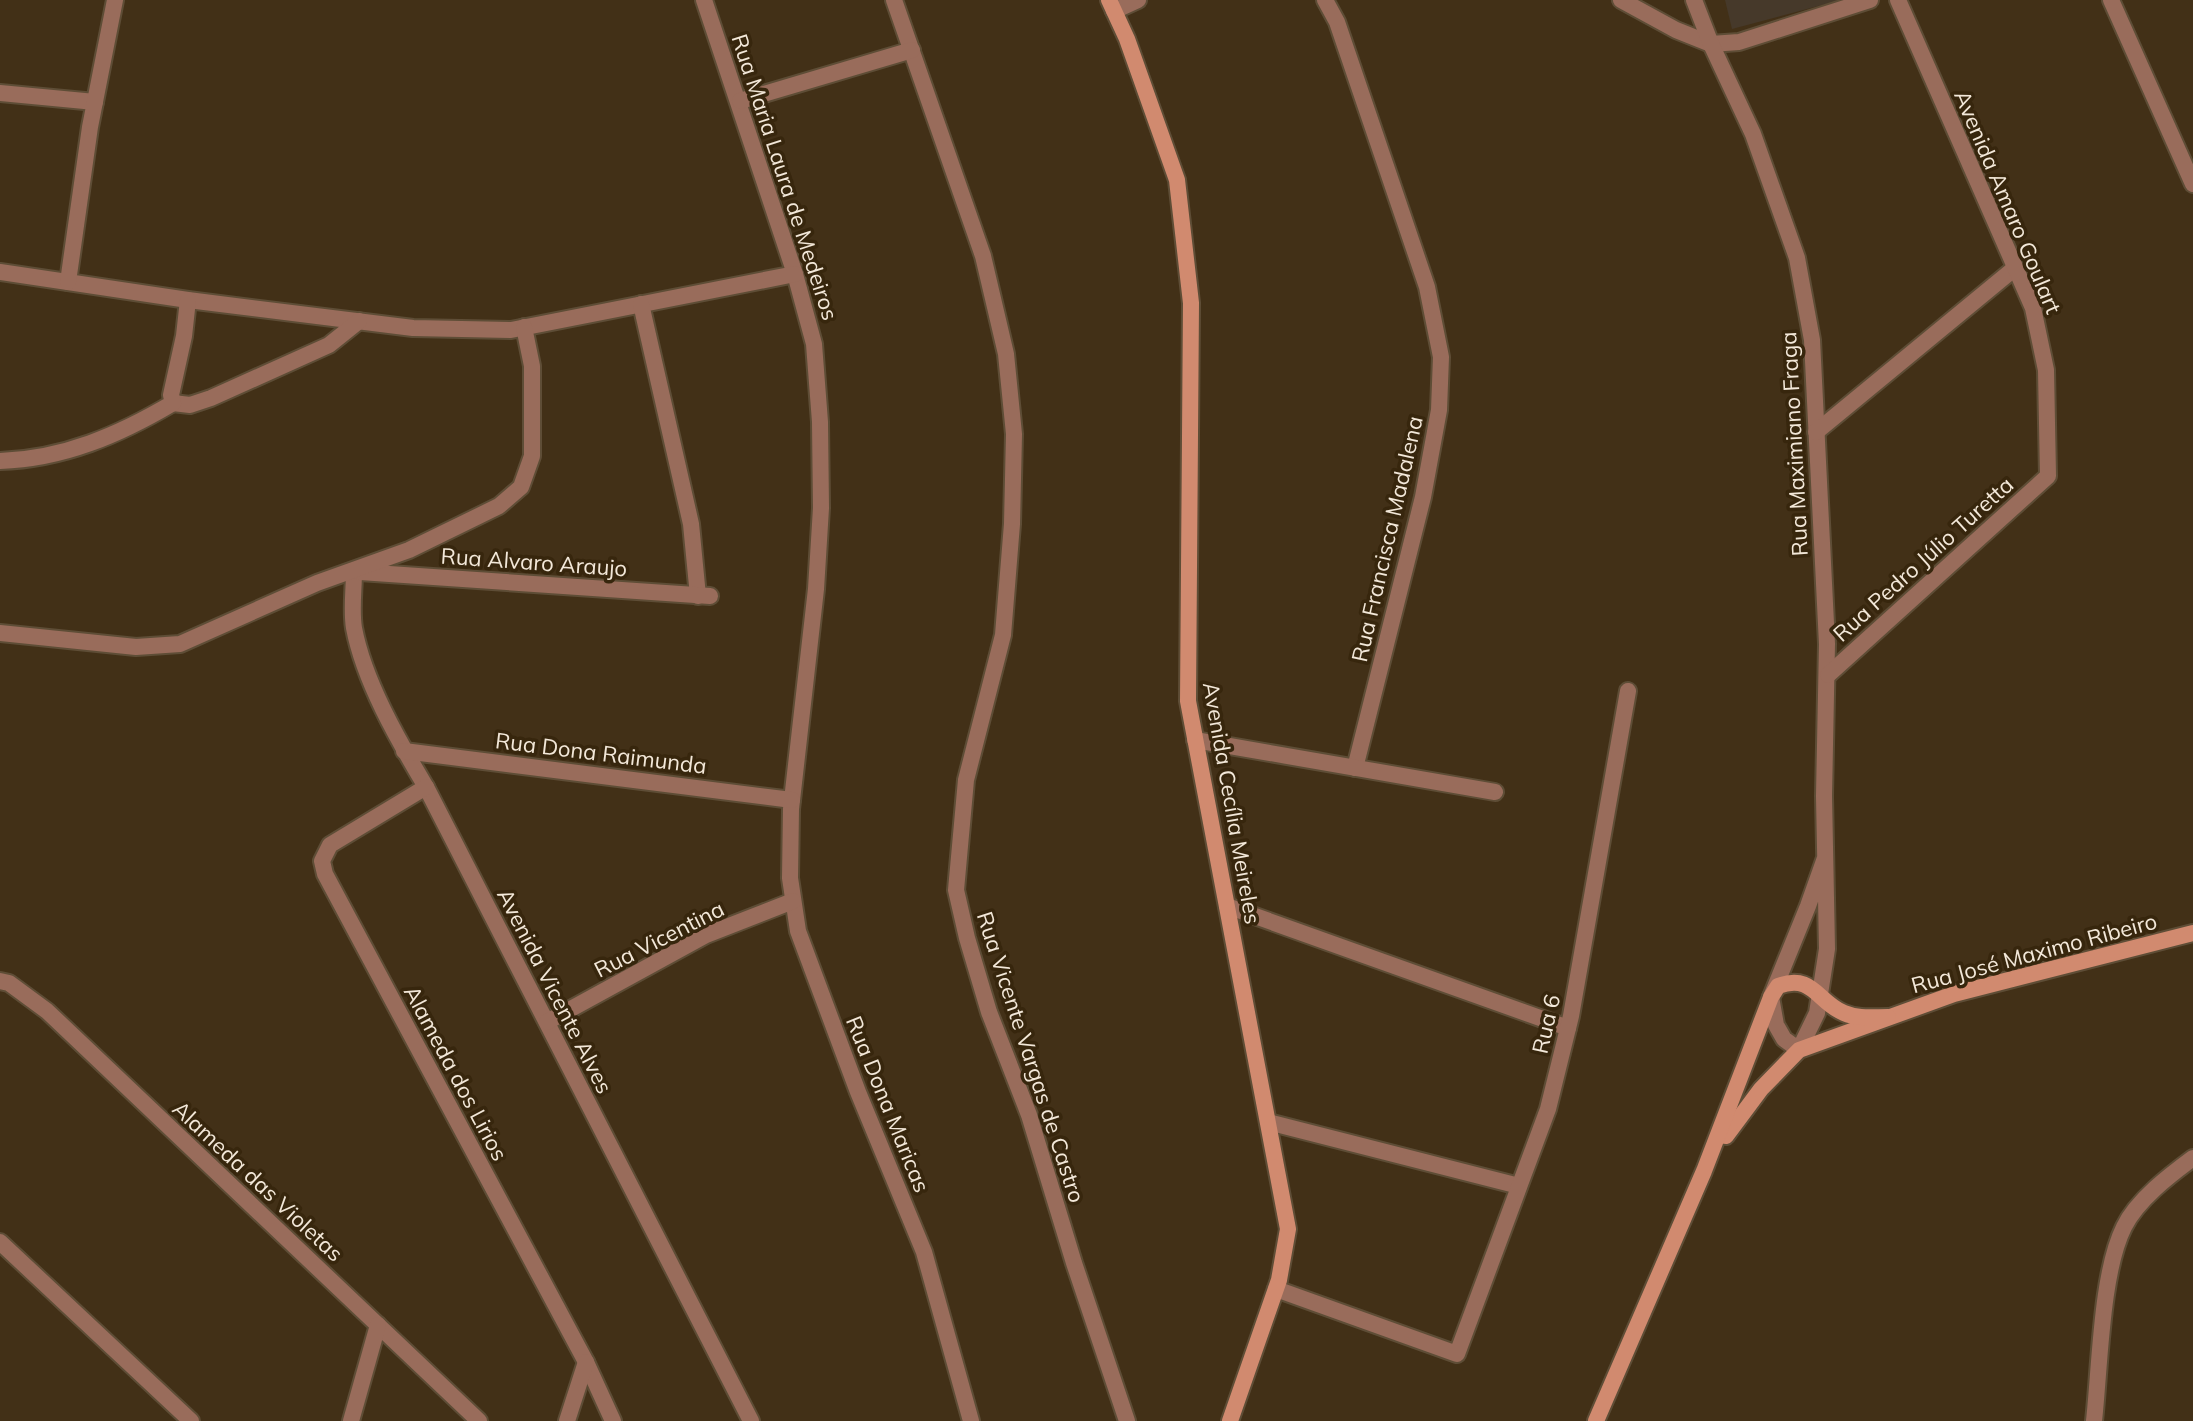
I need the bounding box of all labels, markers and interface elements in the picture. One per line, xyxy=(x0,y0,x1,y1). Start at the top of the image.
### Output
street label: Rua Maria Laura de Medeiros xyxy=(725,30,845,324)
street label: Avenida Amaro Goulart xyxy=(1948,86,2068,318)
street label: Rua Maximiano Fraga xyxy=(1774,331,1814,557)
street label: Rua Francisca Madalena xyxy=(1345,413,1429,665)
street label: Rua Pedro Júlio Turetta xyxy=(1827,471,2019,647)
street label: Rua Alvaro Araujo xyxy=(440,542,628,582)
street label: Avenida Cecília Meireles xyxy=(1197,680,1267,926)
street label: Rua Dona Raimunda xyxy=(494,726,708,780)
street label: Avenida Vicente Alves xyxy=(491,884,619,1098)
street label: Rua Vicentina xyxy=(589,894,729,984)
street label: Rua José Maximo Ribeiro xyxy=(1908,907,2160,999)
street label: Rua Vicente Vargas de Castro xyxy=(971,908,1091,1206)
street label: Alameda dos Lirios xyxy=(398,981,514,1165)
street label: Rua 6 xyxy=(1526,992,1566,1056)
street label: Rua Dona Maricas xyxy=(840,1012,936,1196)
street label: Alameda das Violetas xyxy=(167,1095,349,1267)

